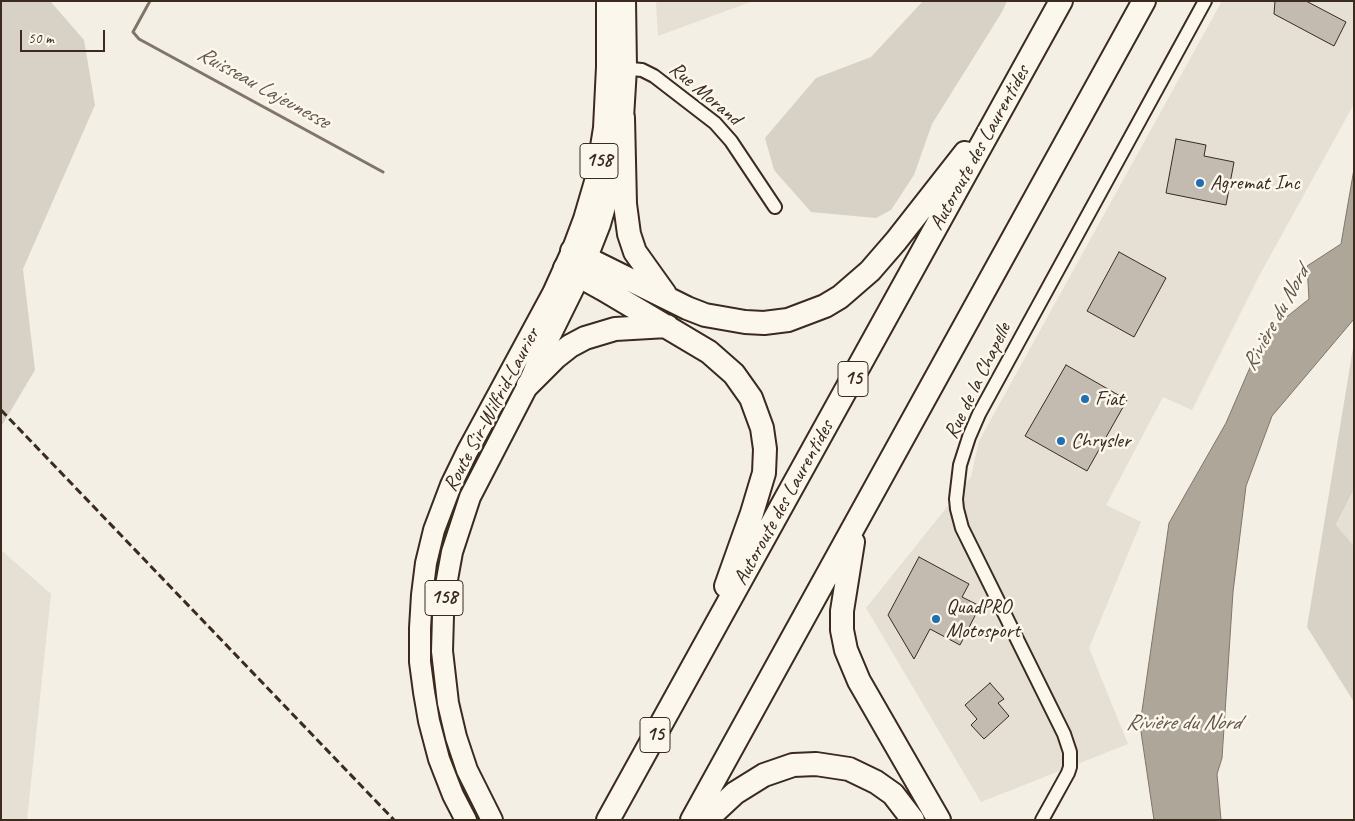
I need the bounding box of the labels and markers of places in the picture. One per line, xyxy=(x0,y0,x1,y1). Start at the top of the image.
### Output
place label: Agremat Inc xyxy=(1210,170,1300,196)
marker: Agremat Inc xyxy=(1194,177,1206,189)
place label: Fiat xyxy=(1095,386,1124,412)
marker: Fiat xyxy=(1079,393,1091,405)
place label: Chrysler xyxy=(1071,428,1130,454)
marker: Chrysler xyxy=(1055,435,1067,447)
place label: QuadPRO Motosport xyxy=(946,594,1020,644)
marker: QuadPRO Motosport xyxy=(930,613,942,625)

